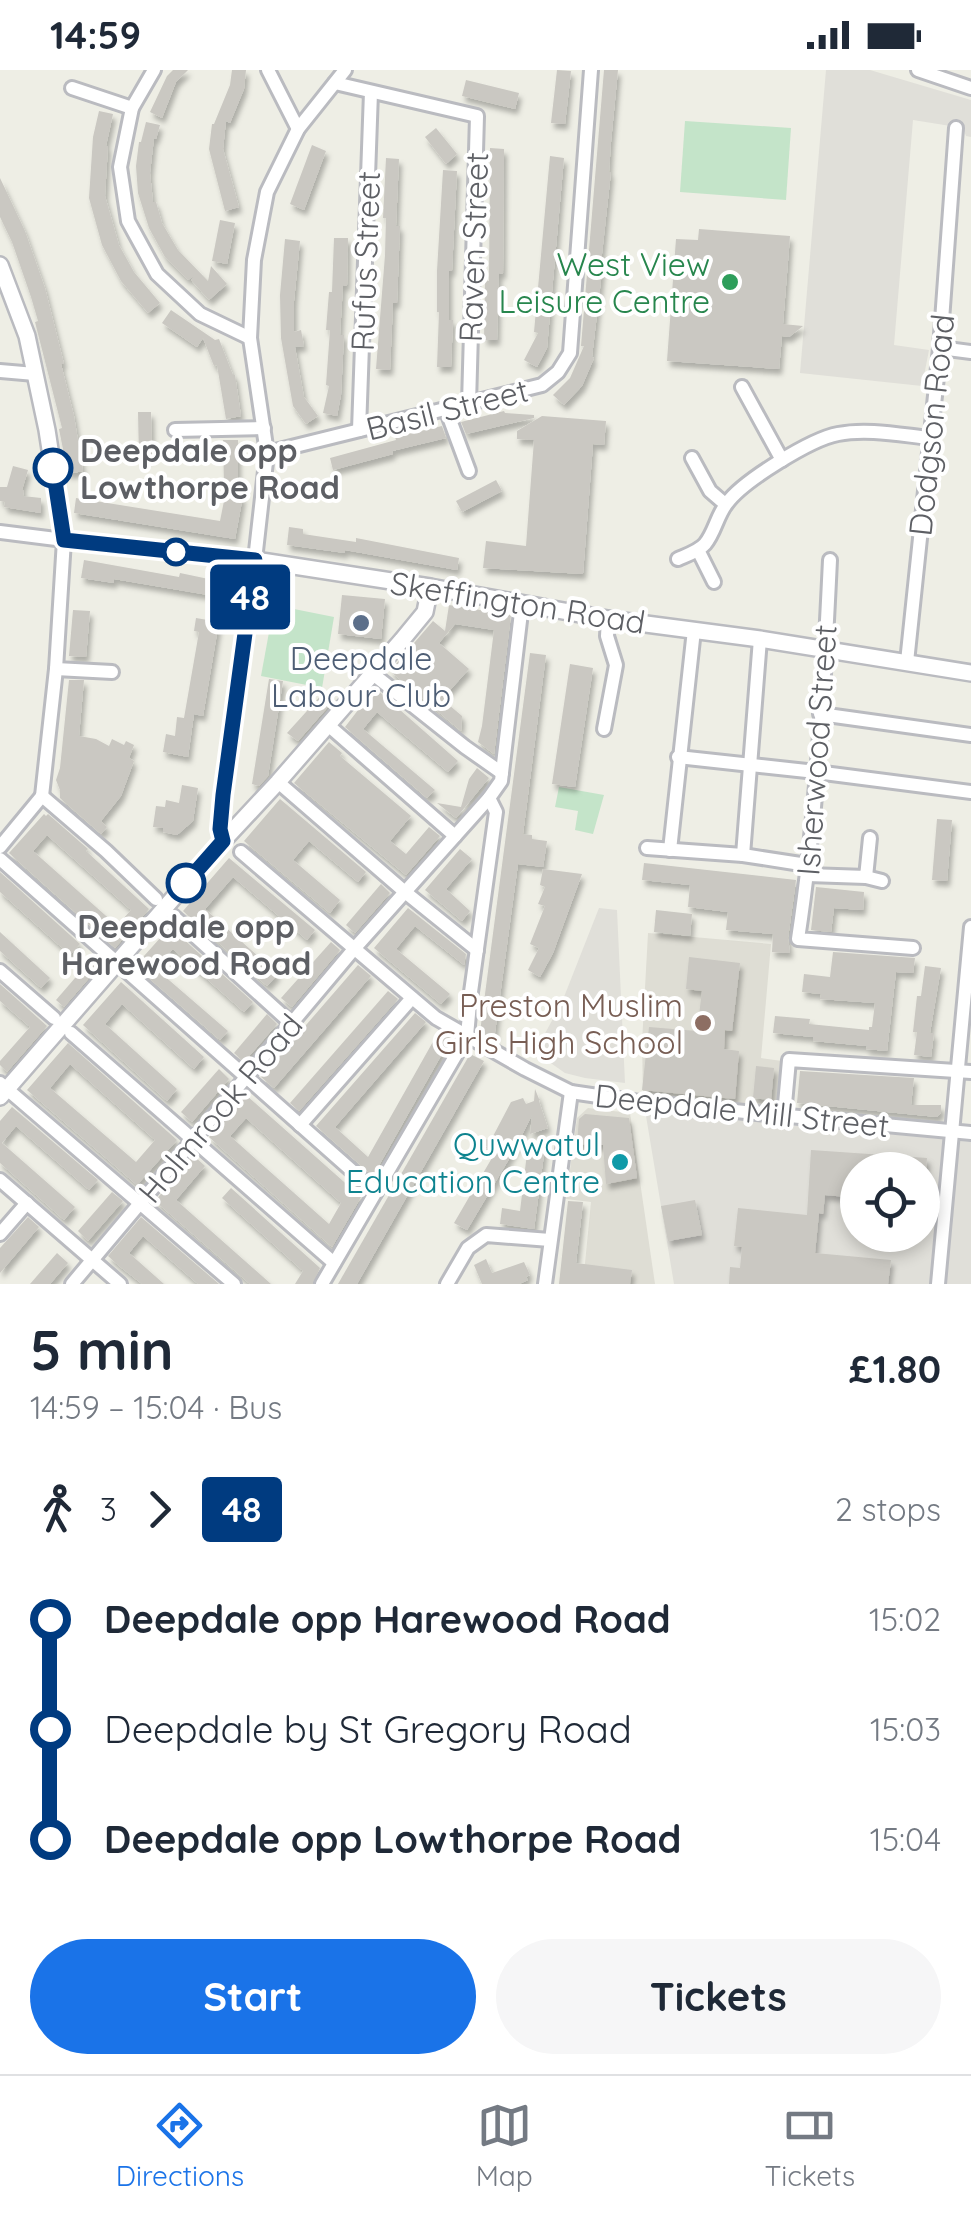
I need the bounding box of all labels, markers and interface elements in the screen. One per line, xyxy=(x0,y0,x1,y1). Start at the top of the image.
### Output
text: 14:59 xyxy=(50,11,141,59)
street label: Raven Street xyxy=(450,151,496,343)
street label: Rufus Street xyxy=(342,170,388,352)
place label: West View Leisure Centre xyxy=(498,244,710,321)
marker: West View Leisure Centre xyxy=(719,271,741,293)
street label: Dodgson Road xyxy=(899,312,963,538)
street label: Basil Street xyxy=(362,370,532,448)
place label: Deepdale opp Lowthorpe Road xyxy=(80,430,340,507)
marker: Deepdale opp Lowthorpe Road xyxy=(34,449,72,487)
unlabelled marker xyxy=(163,539,189,565)
street label: Skeffington Road xyxy=(388,562,648,642)
line badge: 48 xyxy=(205,564,295,630)
text: 48 xyxy=(230,575,270,619)
marker: Deepdale Labour Club xyxy=(350,612,372,634)
street label: Isherwood Street xyxy=(787,623,845,877)
place label: Deepdale Labour Club xyxy=(271,638,451,715)
marker: Deepdale opp Harewood Road xyxy=(167,864,205,902)
place label: Deepdale opp Harewood Road xyxy=(61,906,311,983)
place label: Preston Muslim Girls High School xyxy=(435,985,683,1062)
street label: Holmrook Road xyxy=(129,1005,311,1211)
marker: Preston Muslim Girls High School xyxy=(692,1012,714,1034)
street label: Deepdale Mill Street xyxy=(593,1075,891,1145)
place label: Quwwatul Education Centre xyxy=(346,1124,600,1201)
marker: Quwwatul Education Centre xyxy=(609,1151,631,1173)
map controls xyxy=(840,1152,940,1252)
button: locate xyxy=(840,1152,940,1252)
text: 5 min xyxy=(30,1315,174,1384)
text: £1.80 xyxy=(849,1345,941,1393)
text: 14:59 – 15:04 · Bus xyxy=(30,1387,282,1427)
icon: walk xyxy=(30,1482,85,1537)
icon: forward xyxy=(132,1482,187,1537)
text: 48 xyxy=(222,1487,262,1531)
text: 3 xyxy=(100,1489,117,1529)
text: 2 stops xyxy=(835,1489,941,1529)
text: Deepdale opp Harewood Road xyxy=(104,1595,671,1643)
text: 15:02 xyxy=(869,1599,941,1639)
text: Deepdale by St Gregory Road xyxy=(104,1705,632,1753)
text: 15:03 xyxy=(870,1709,941,1749)
text: Deepdale opp Lowthorpe Road xyxy=(104,1815,681,1863)
text: 15:04 xyxy=(870,1819,941,1859)
button: Start xyxy=(30,1939,476,2054)
button: Tickets xyxy=(496,1939,941,2054)
tab: Directions xyxy=(116,2098,244,2193)
tab: Map xyxy=(476,2098,533,2193)
tab: Tickets xyxy=(764,2098,855,2193)

